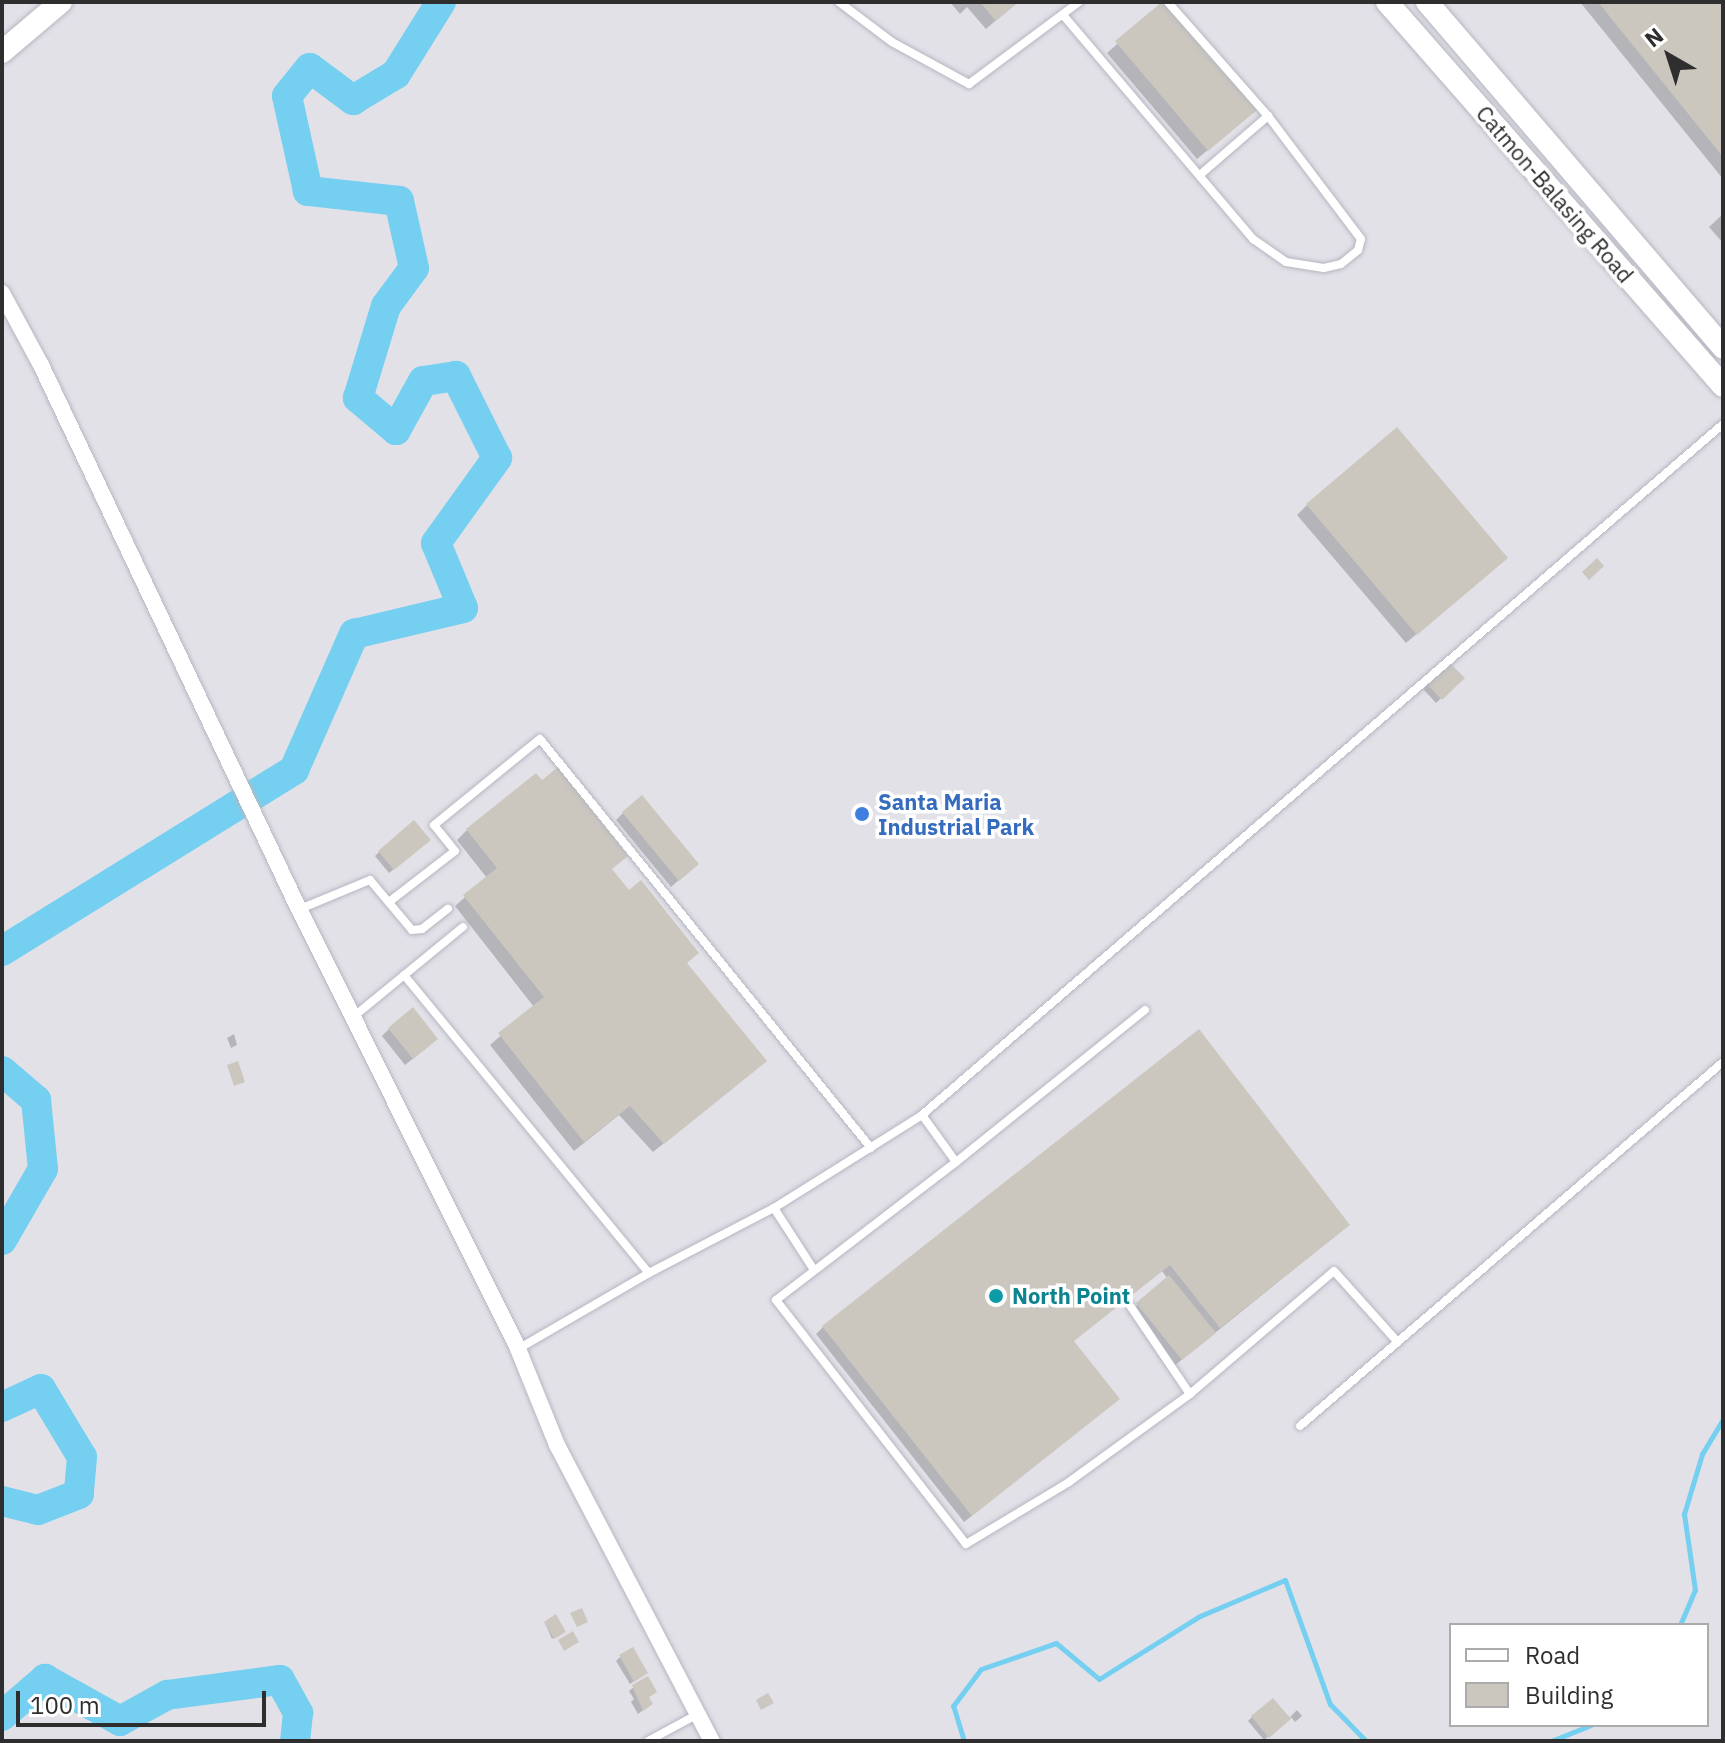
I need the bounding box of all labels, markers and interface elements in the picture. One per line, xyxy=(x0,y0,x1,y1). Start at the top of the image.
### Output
north arrow xyxy=(1629,16,1709,96)
text: N xyxy=(1638,21,1669,53)
street label: Catmon-Balasing Road xyxy=(1471,100,1639,288)
place label: Santa Maria Industrial Park xyxy=(878,788,1034,840)
marker: Santa Maria Industrial Park xyxy=(853,805,871,823)
place label: North Point xyxy=(1012,1283,1130,1309)
marker: North Point xyxy=(987,1287,1005,1305)
legend xyxy=(1449,1623,1709,1727)
text: Road xyxy=(1525,1639,1580,1671)
scale bar xyxy=(20,1675,270,1725)
text: Building xyxy=(1525,1679,1613,1711)
text: 100 m xyxy=(30,1689,100,1721)

